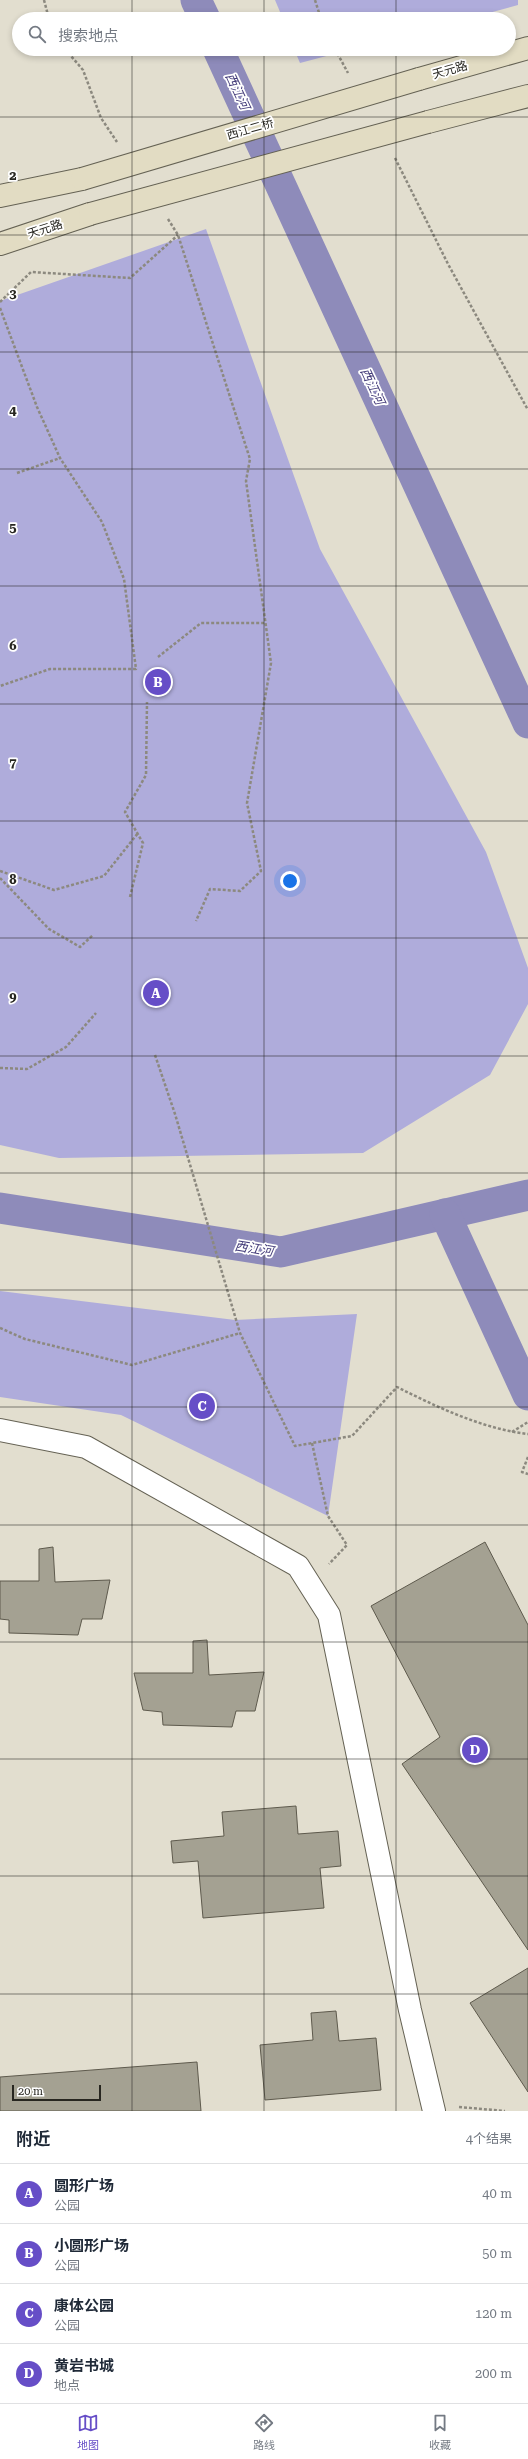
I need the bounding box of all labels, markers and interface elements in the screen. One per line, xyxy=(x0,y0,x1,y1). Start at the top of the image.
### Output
search box xyxy=(12,12,516,56)
icon: search xyxy=(26,23,48,45)
text: 搜索地点 xyxy=(58,27,118,45)
street label: 天元路 xyxy=(431,58,469,82)
water label: 西江河 xyxy=(223,70,254,115)
street label: 西江二桥 xyxy=(225,116,275,142)
text: 2 xyxy=(9,168,17,183)
street label: 天元路 xyxy=(26,217,64,241)
text: 3 xyxy=(9,286,17,301)
water label: 西江河 xyxy=(358,365,389,410)
text: 4 xyxy=(9,403,17,418)
text: 5 xyxy=(9,520,17,535)
text: 6 xyxy=(9,638,17,653)
pin: B xyxy=(145,667,171,697)
text: 7 xyxy=(9,755,17,770)
your location xyxy=(280,871,300,891)
text: 8 xyxy=(9,872,17,887)
pin: A xyxy=(143,978,169,1008)
text: 9 xyxy=(9,989,17,1004)
water label: 西江河 xyxy=(233,1238,277,1259)
pin: C xyxy=(189,1391,215,1421)
pin: D xyxy=(462,1735,488,1765)
scale bar xyxy=(12,2083,101,2102)
text: 20 m xyxy=(18,2085,43,2098)
text: 附近 xyxy=(16,2129,50,2149)
text: 4个结果 xyxy=(466,2131,512,2146)
text: 圆形广场 xyxy=(54,2177,114,2195)
text: A xyxy=(24,2186,34,2201)
text: 40 m xyxy=(482,2186,512,2201)
text: 公园 xyxy=(54,2198,80,2213)
text: 小圆形广场 xyxy=(54,2237,129,2255)
text: B xyxy=(24,2246,34,2261)
text: 50 m xyxy=(482,2246,512,2261)
text: 公园 xyxy=(54,2258,80,2273)
text: 康体公园 xyxy=(54,2297,114,2315)
text: C xyxy=(24,2306,34,2321)
text: 120 m xyxy=(475,2306,512,2321)
text: 公园 xyxy=(54,2318,80,2333)
text: 黄岩书城 xyxy=(54,2357,114,2375)
text: D xyxy=(24,2366,34,2381)
text: 200 m xyxy=(475,2366,512,2381)
text: 地点 xyxy=(54,2378,80,2393)
tab: 地图 xyxy=(77,2412,99,2452)
tab: 路线 xyxy=(253,2412,275,2452)
tab: 收藏 xyxy=(429,2412,451,2452)

